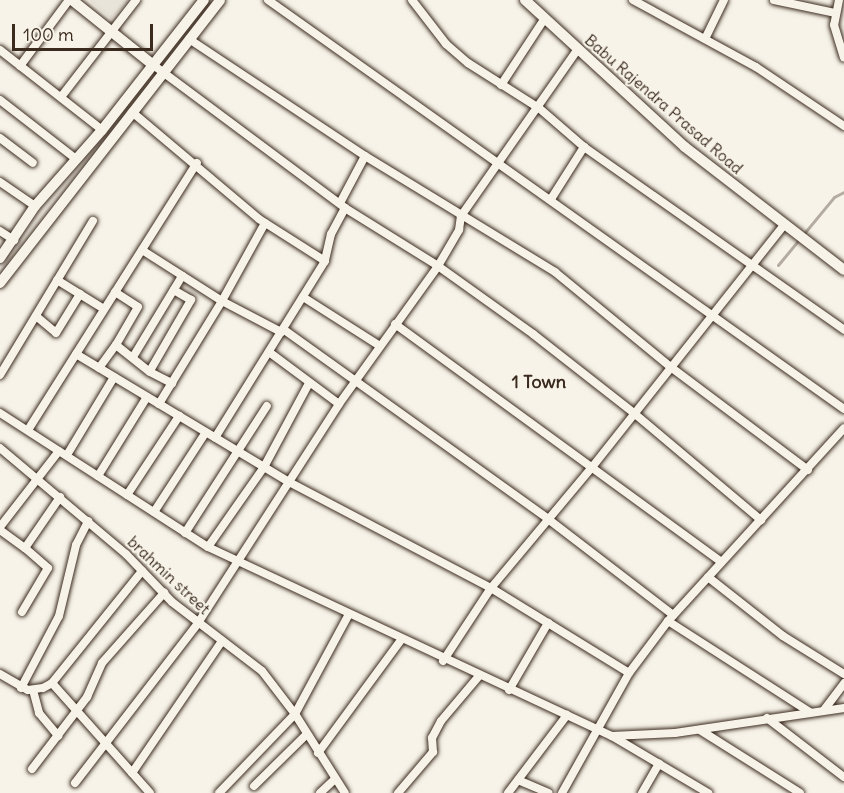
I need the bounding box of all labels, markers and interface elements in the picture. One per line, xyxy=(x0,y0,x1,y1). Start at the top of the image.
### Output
scale bar xyxy=(15,12,156,50)
text: 100 m xyxy=(23,23,74,46)
street label: Babu Rajendra Prasad Road xyxy=(581,30,747,178)
district label: 1 Town xyxy=(512,371,566,393)
street label: brahmin street xyxy=(124,532,214,618)

